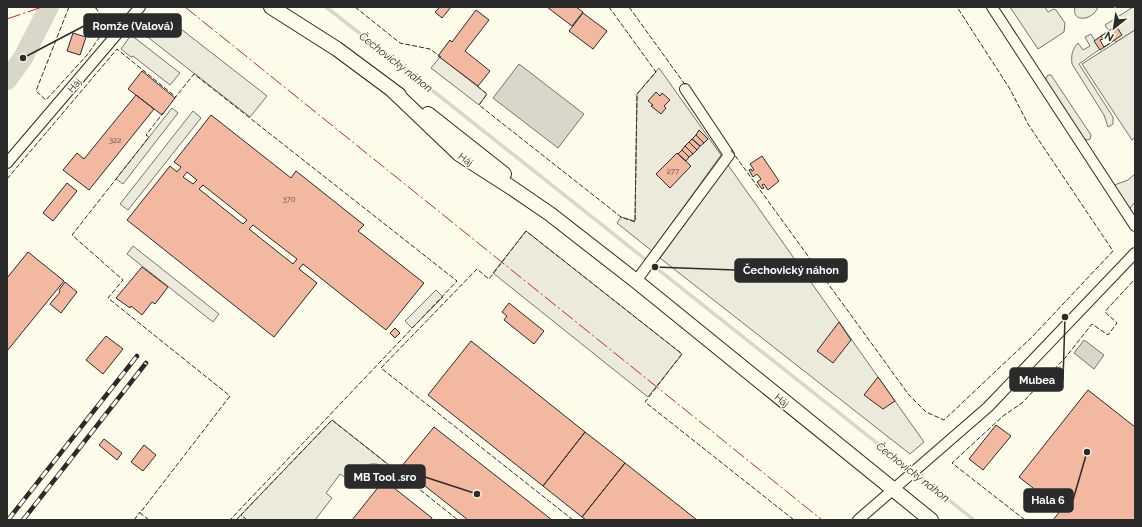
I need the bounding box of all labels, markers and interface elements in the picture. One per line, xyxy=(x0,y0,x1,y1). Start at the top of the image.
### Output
north arrow xyxy=(1094,8,1134,48)
callout: Romže (Valová) xyxy=(84,14,181,37)
text: Romže (Valová) xyxy=(93,20,174,33)
text: N xyxy=(1102,28,1116,44)
water label: Čechovický náhon xyxy=(356,29,436,95)
street label: Háj xyxy=(65,76,83,95)
house number: 322 xyxy=(109,135,121,145)
street label: Háj xyxy=(456,151,475,168)
house number: 277 xyxy=(667,166,680,176)
house number: 370 xyxy=(282,194,296,204)
callout: Čechovický náhon xyxy=(735,259,847,282)
text: Čechovický náhon xyxy=(743,263,839,277)
callout: Mubea xyxy=(1010,368,1063,391)
text: Mubea xyxy=(1019,374,1055,387)
street label: Háj xyxy=(772,391,791,409)
water label: Čechovický náhon xyxy=(873,439,953,505)
callout: MB Tool .sro xyxy=(345,465,425,488)
text: MB Tool .sro xyxy=(354,471,417,484)
callout: Hala 6 xyxy=(1024,489,1073,512)
text: Hala 6 xyxy=(1031,494,1065,507)

